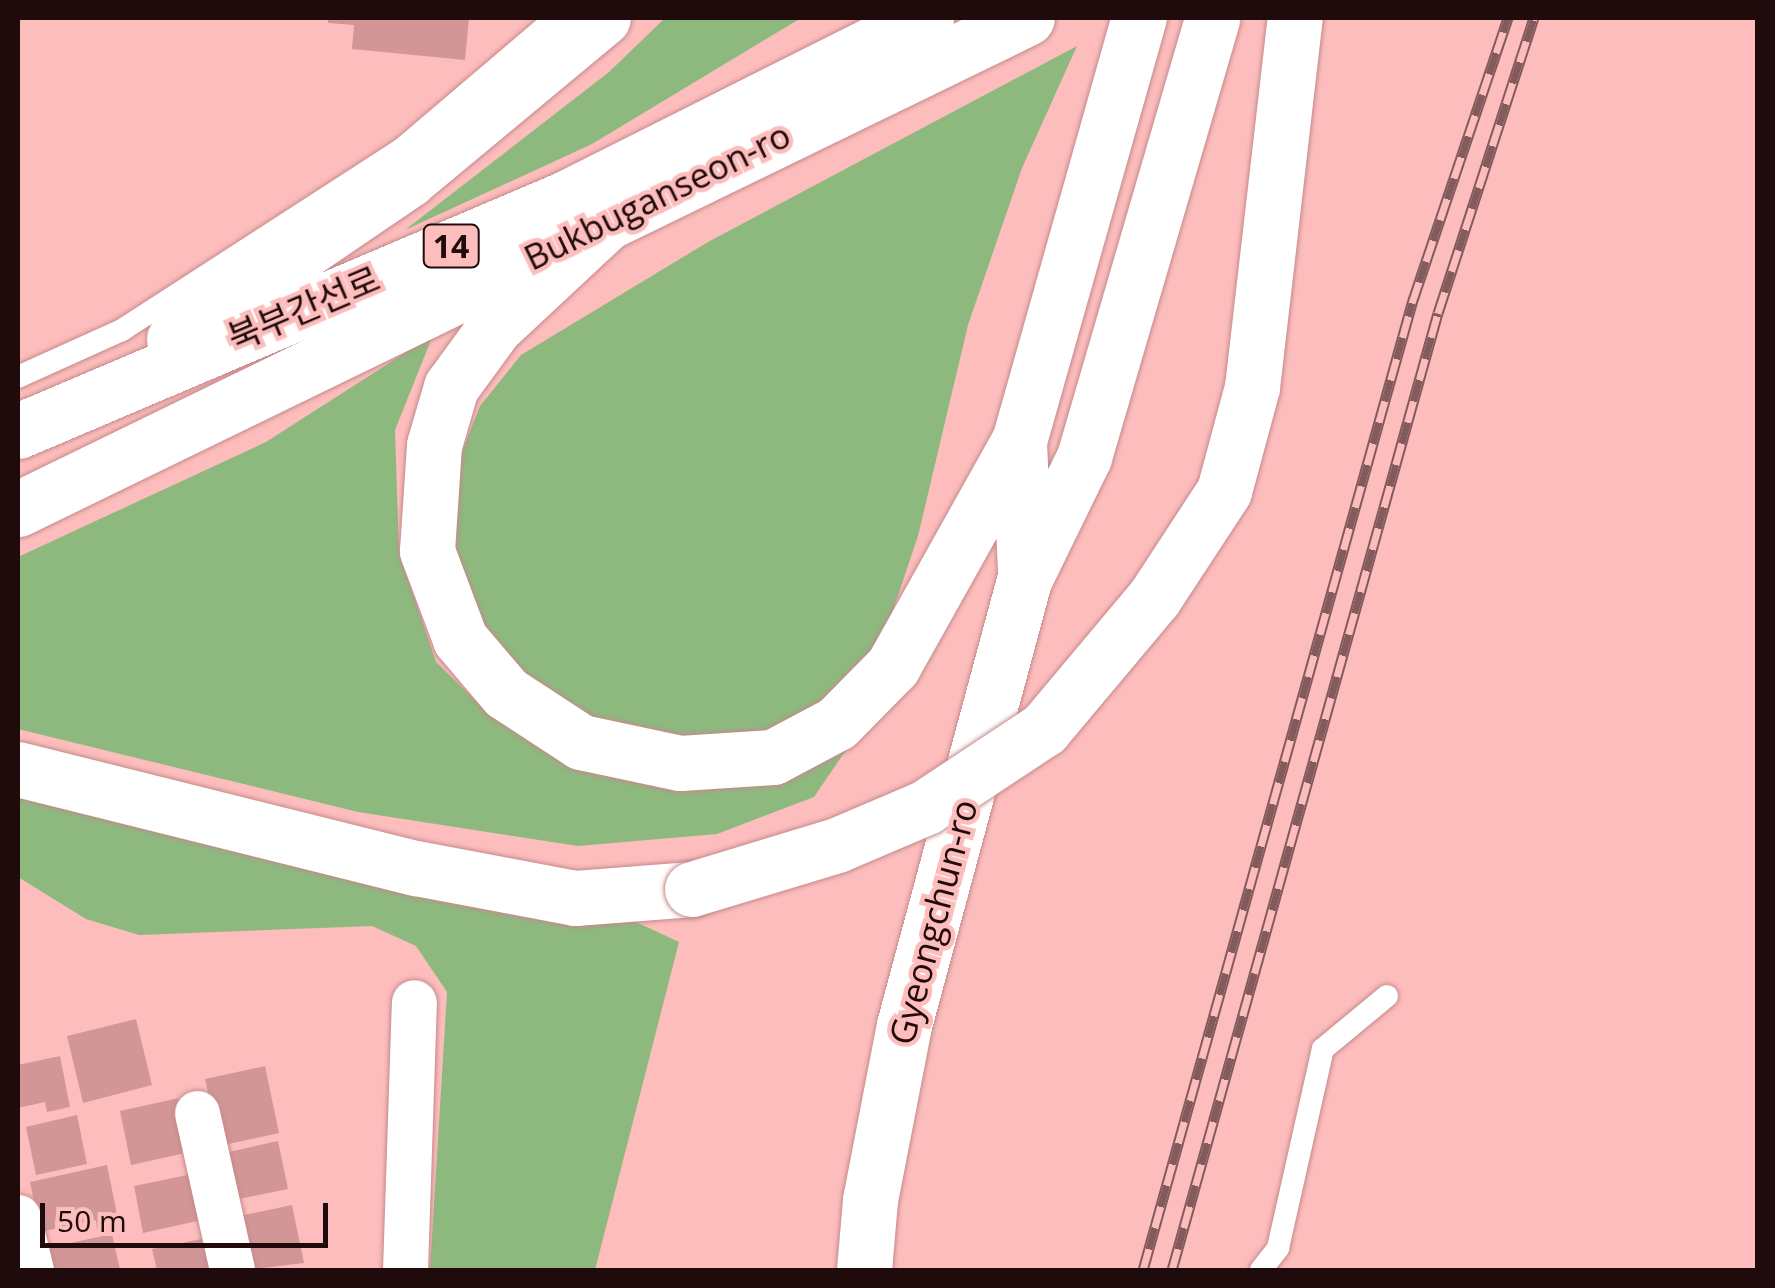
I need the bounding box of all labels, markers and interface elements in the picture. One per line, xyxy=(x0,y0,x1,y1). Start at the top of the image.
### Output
street label: Bukbuganseon-ro xyxy=(517,113,797,279)
road number: 14 xyxy=(421,219,481,273)
street label: 북부간선로 xyxy=(222,257,386,359)
street label: Gyeongchun-ro xyxy=(880,795,986,1049)
scale bar xyxy=(45,1183,332,1245)
text: 50 m xyxy=(57,1200,127,1241)

